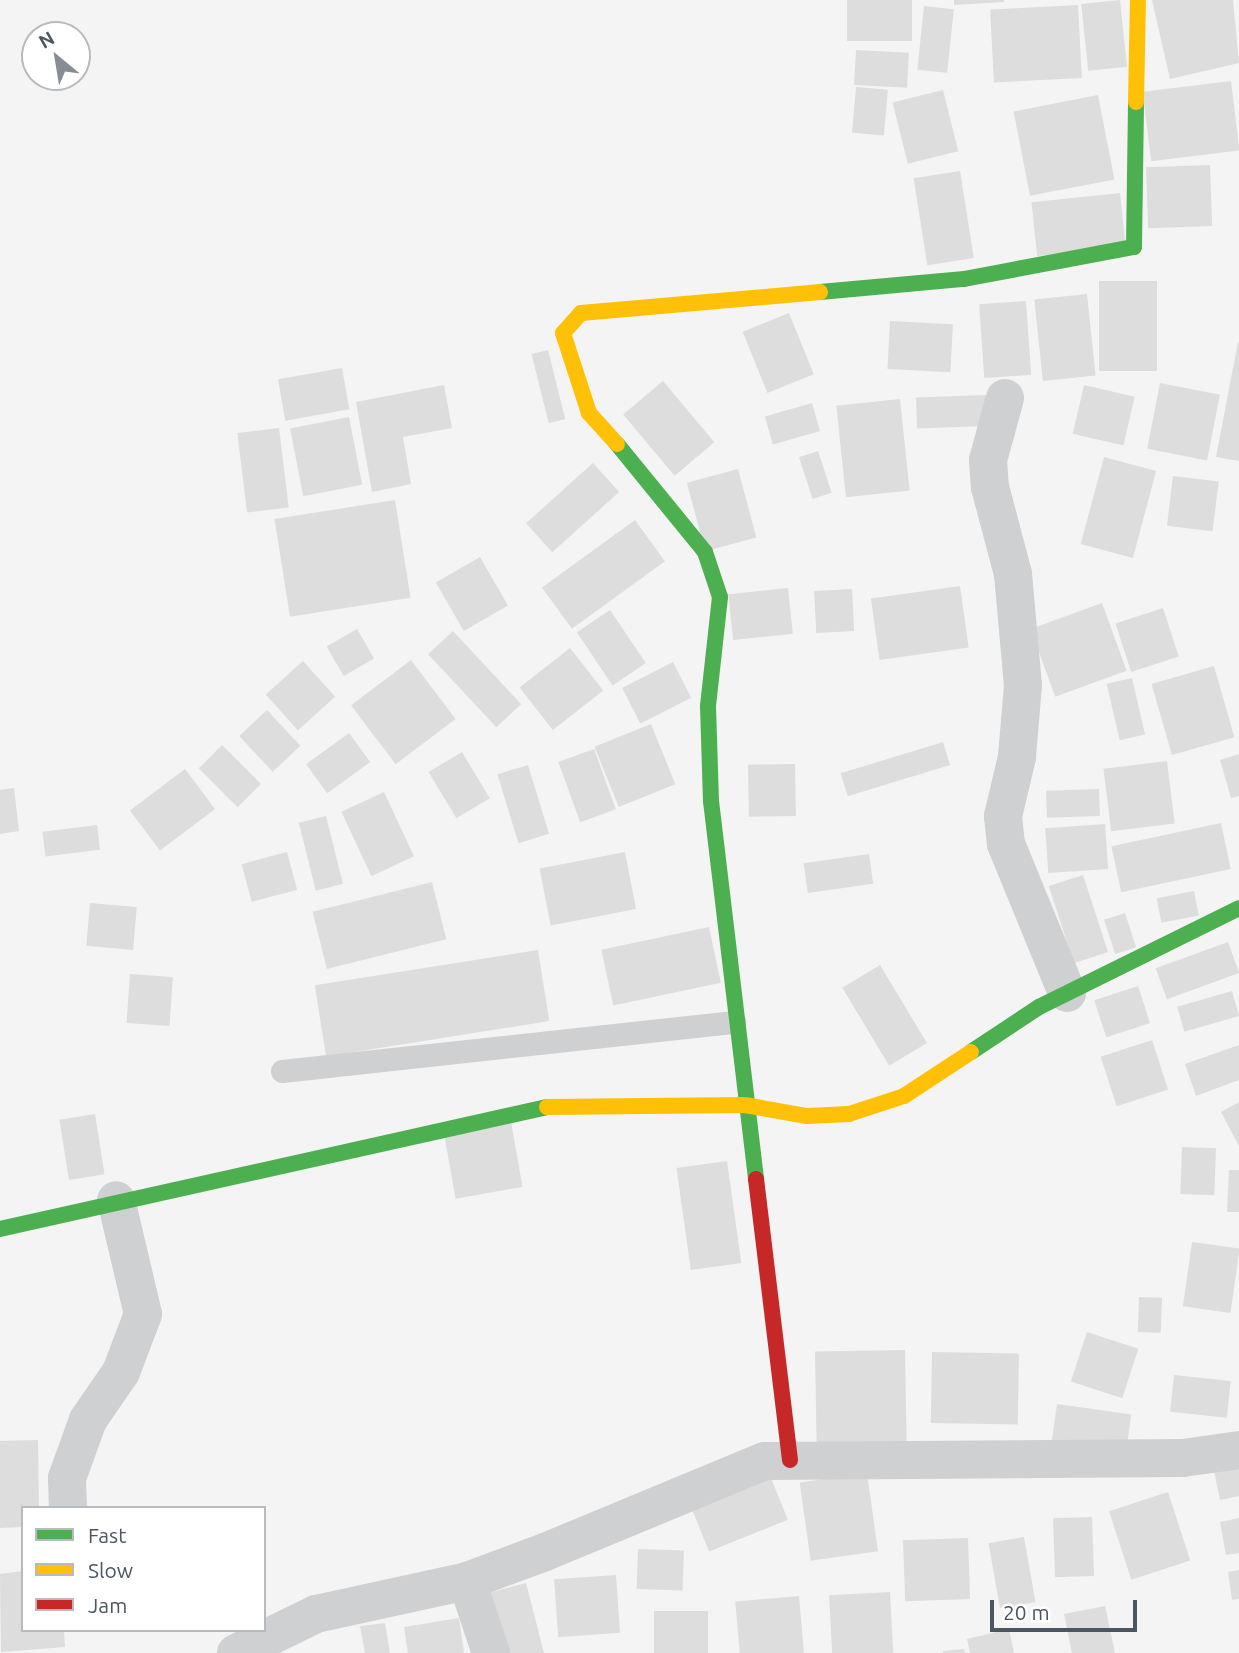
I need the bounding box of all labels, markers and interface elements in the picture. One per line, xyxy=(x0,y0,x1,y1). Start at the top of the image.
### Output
north arrow xyxy=(21,21,91,91)
text: N xyxy=(35,26,58,53)
legend xyxy=(21,1506,266,1632)
text: Fast xyxy=(88,1523,126,1547)
text: Slow xyxy=(88,1558,133,1582)
scale bar xyxy=(994,1586,1141,1630)
text: Jam xyxy=(88,1593,127,1617)
text: 20 m xyxy=(1003,1600,1050,1624)

